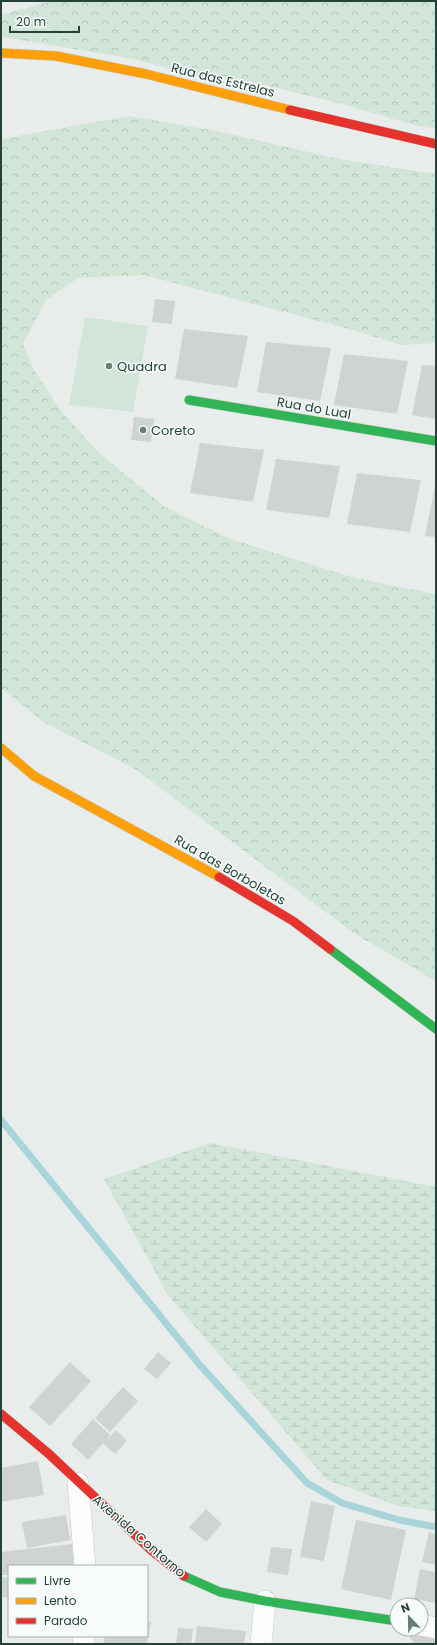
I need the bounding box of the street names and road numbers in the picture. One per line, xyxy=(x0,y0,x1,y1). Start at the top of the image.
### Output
street label: Rua das Estrelas xyxy=(169,58,277,102)
street label: Rua do Lual xyxy=(275,392,353,424)
street label: Rua das Borboletas xyxy=(171,830,290,910)
street label: Avenida Contorno xyxy=(88,1490,190,1582)

